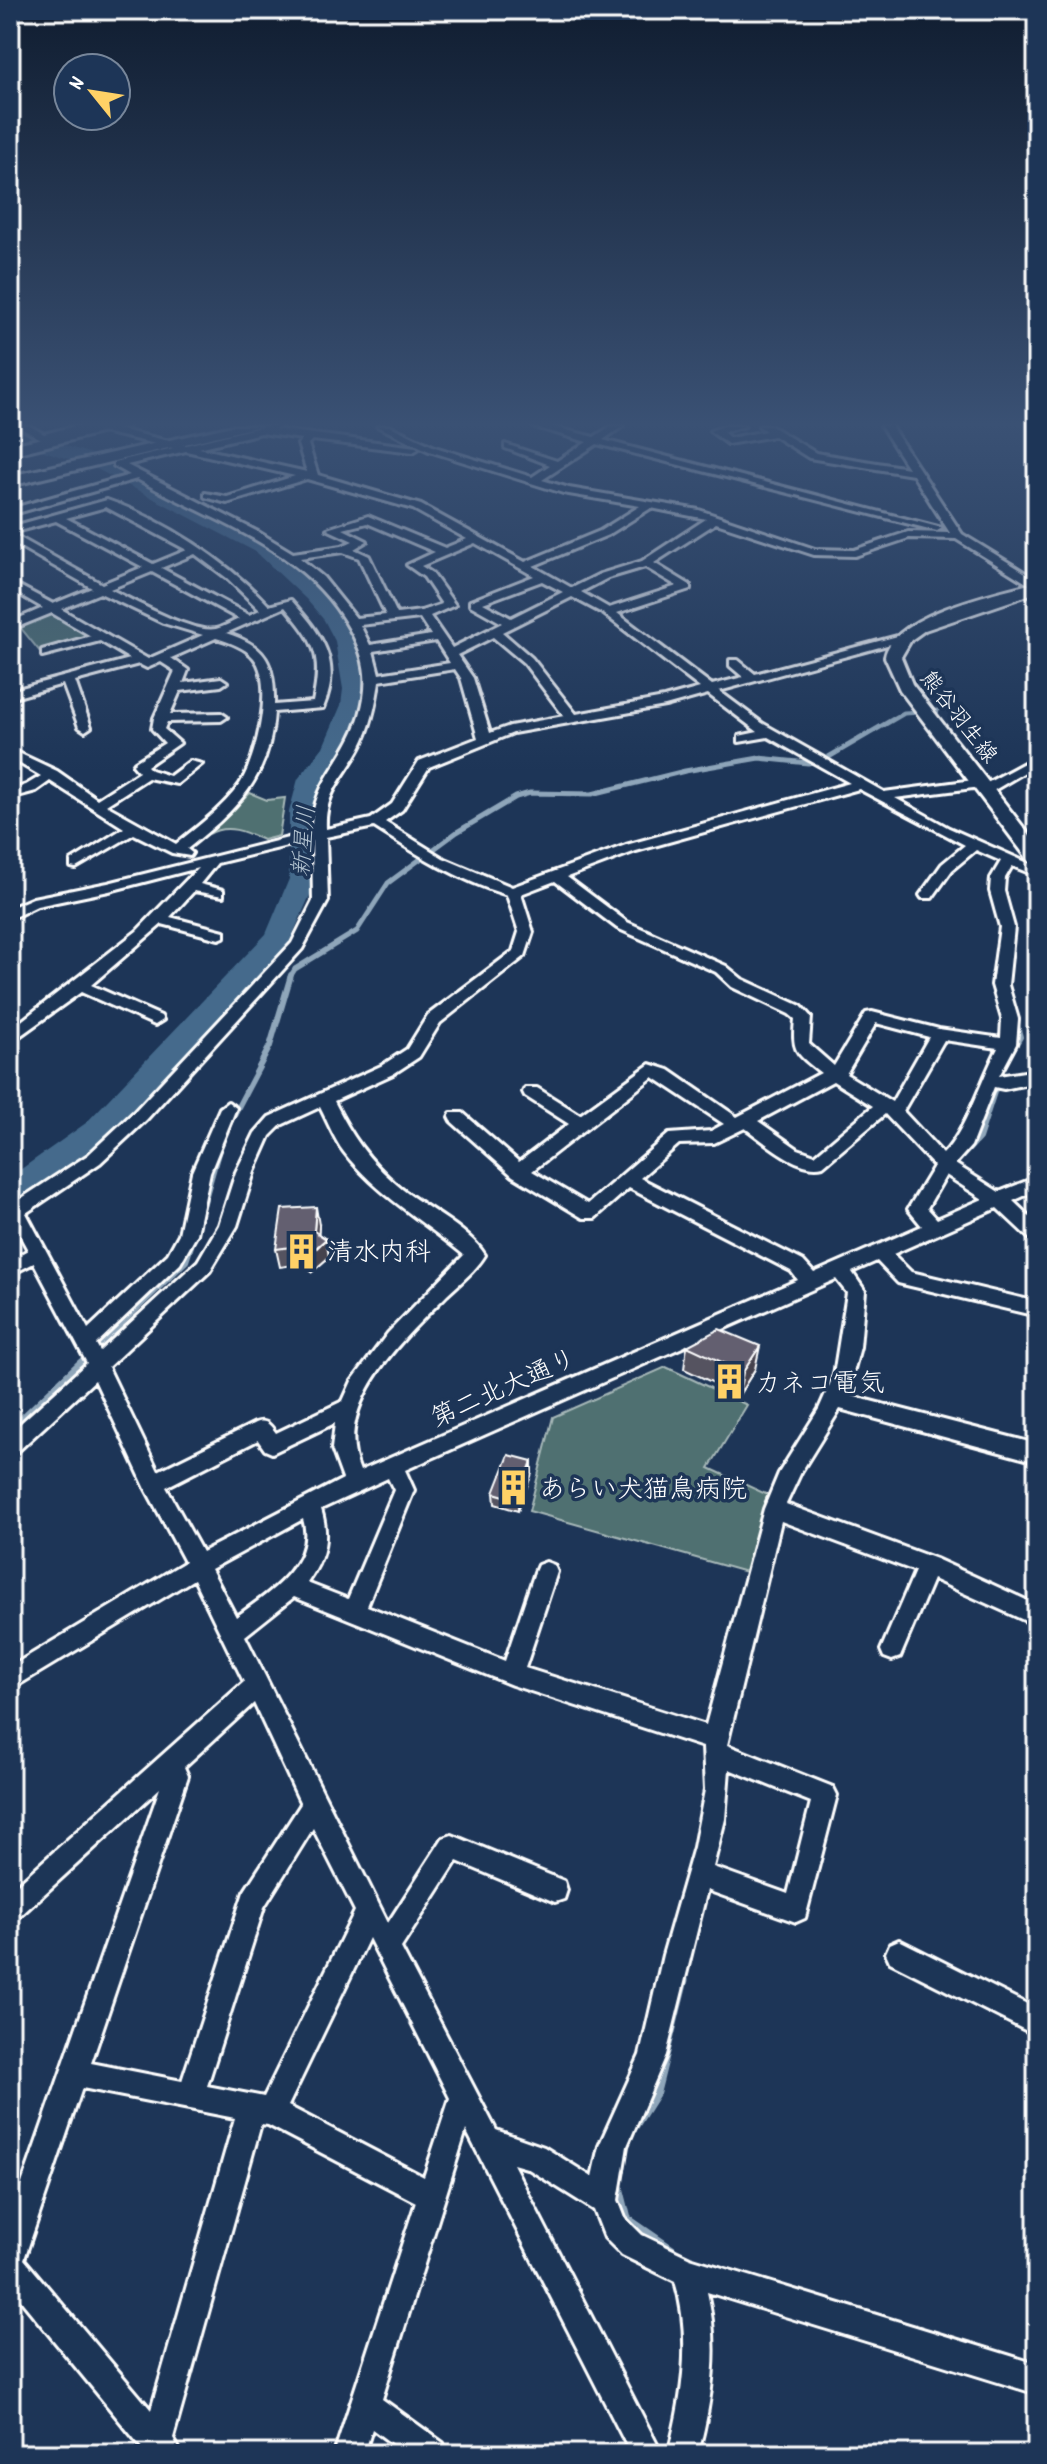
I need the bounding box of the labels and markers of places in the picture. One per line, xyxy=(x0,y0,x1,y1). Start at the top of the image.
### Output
building icon: 清水内科 xyxy=(282,1232,320,1270)
place label: 清水内科 xyxy=(327,1236,431,1273)
building icon: カネコ電気 xyxy=(710,1363,748,1401)
place label: カネコ電気 xyxy=(755,1367,884,1404)
building icon: あらい犬猫鳥病院 xyxy=(494,1469,532,1507)
place label: あらい犬猫鳥病院 xyxy=(539,1473,747,1510)

